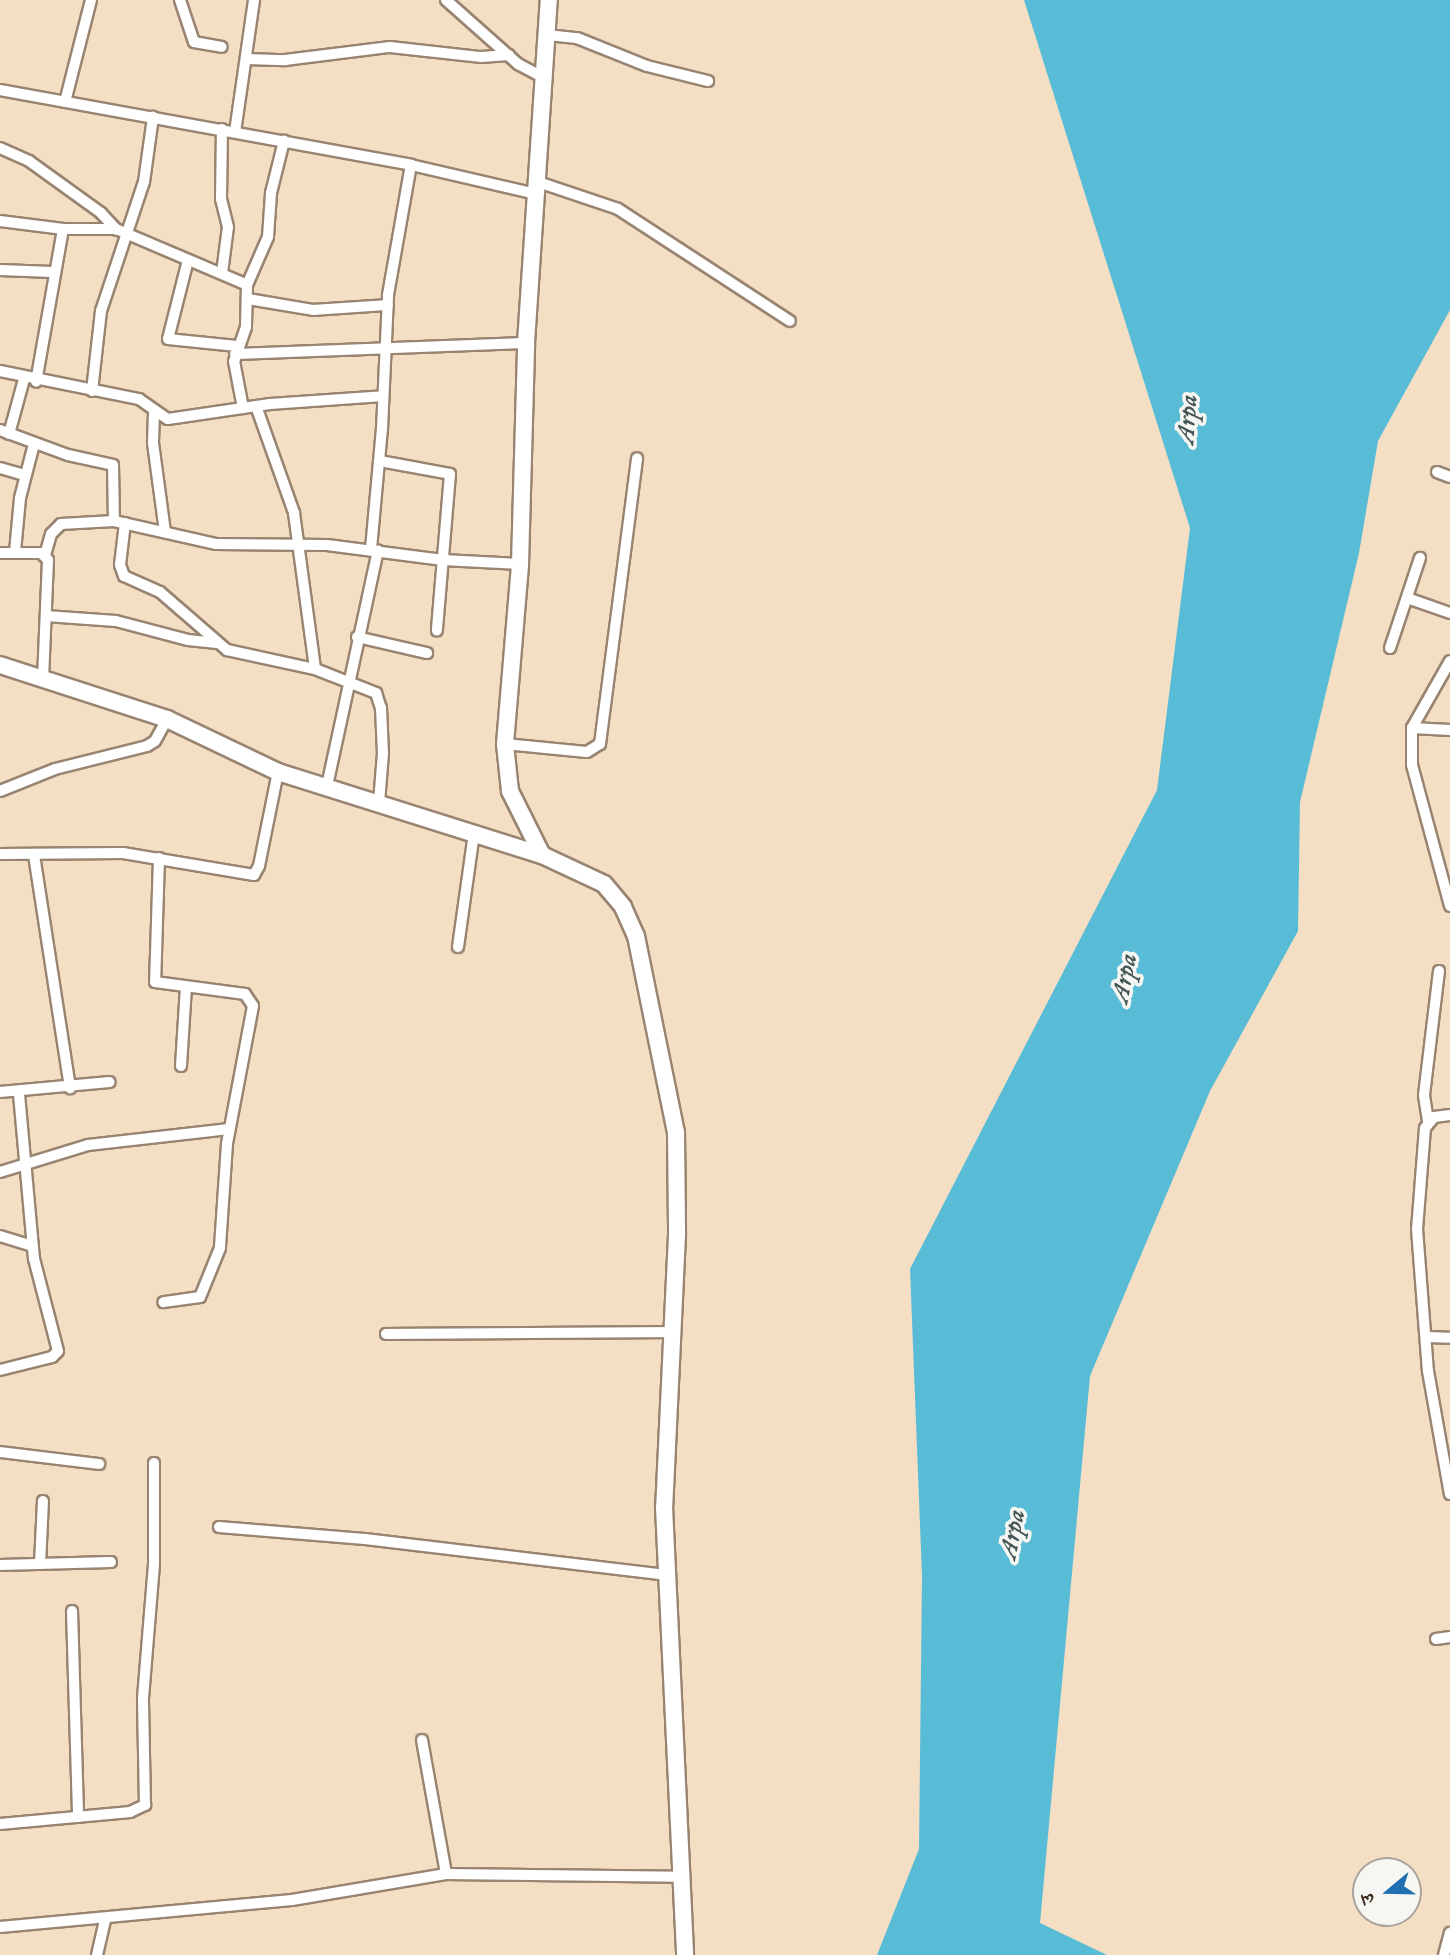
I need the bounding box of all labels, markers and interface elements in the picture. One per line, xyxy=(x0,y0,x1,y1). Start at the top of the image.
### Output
water label: Arpa xyxy=(1171,393,1205,445)
water label: Arpa xyxy=(1105,951,1145,1005)
water label: Arpa xyxy=(993,1507,1033,1561)
north arrow xyxy=(1352,1857,1422,1927)
text: उ xyxy=(1356,1890,1381,1907)

